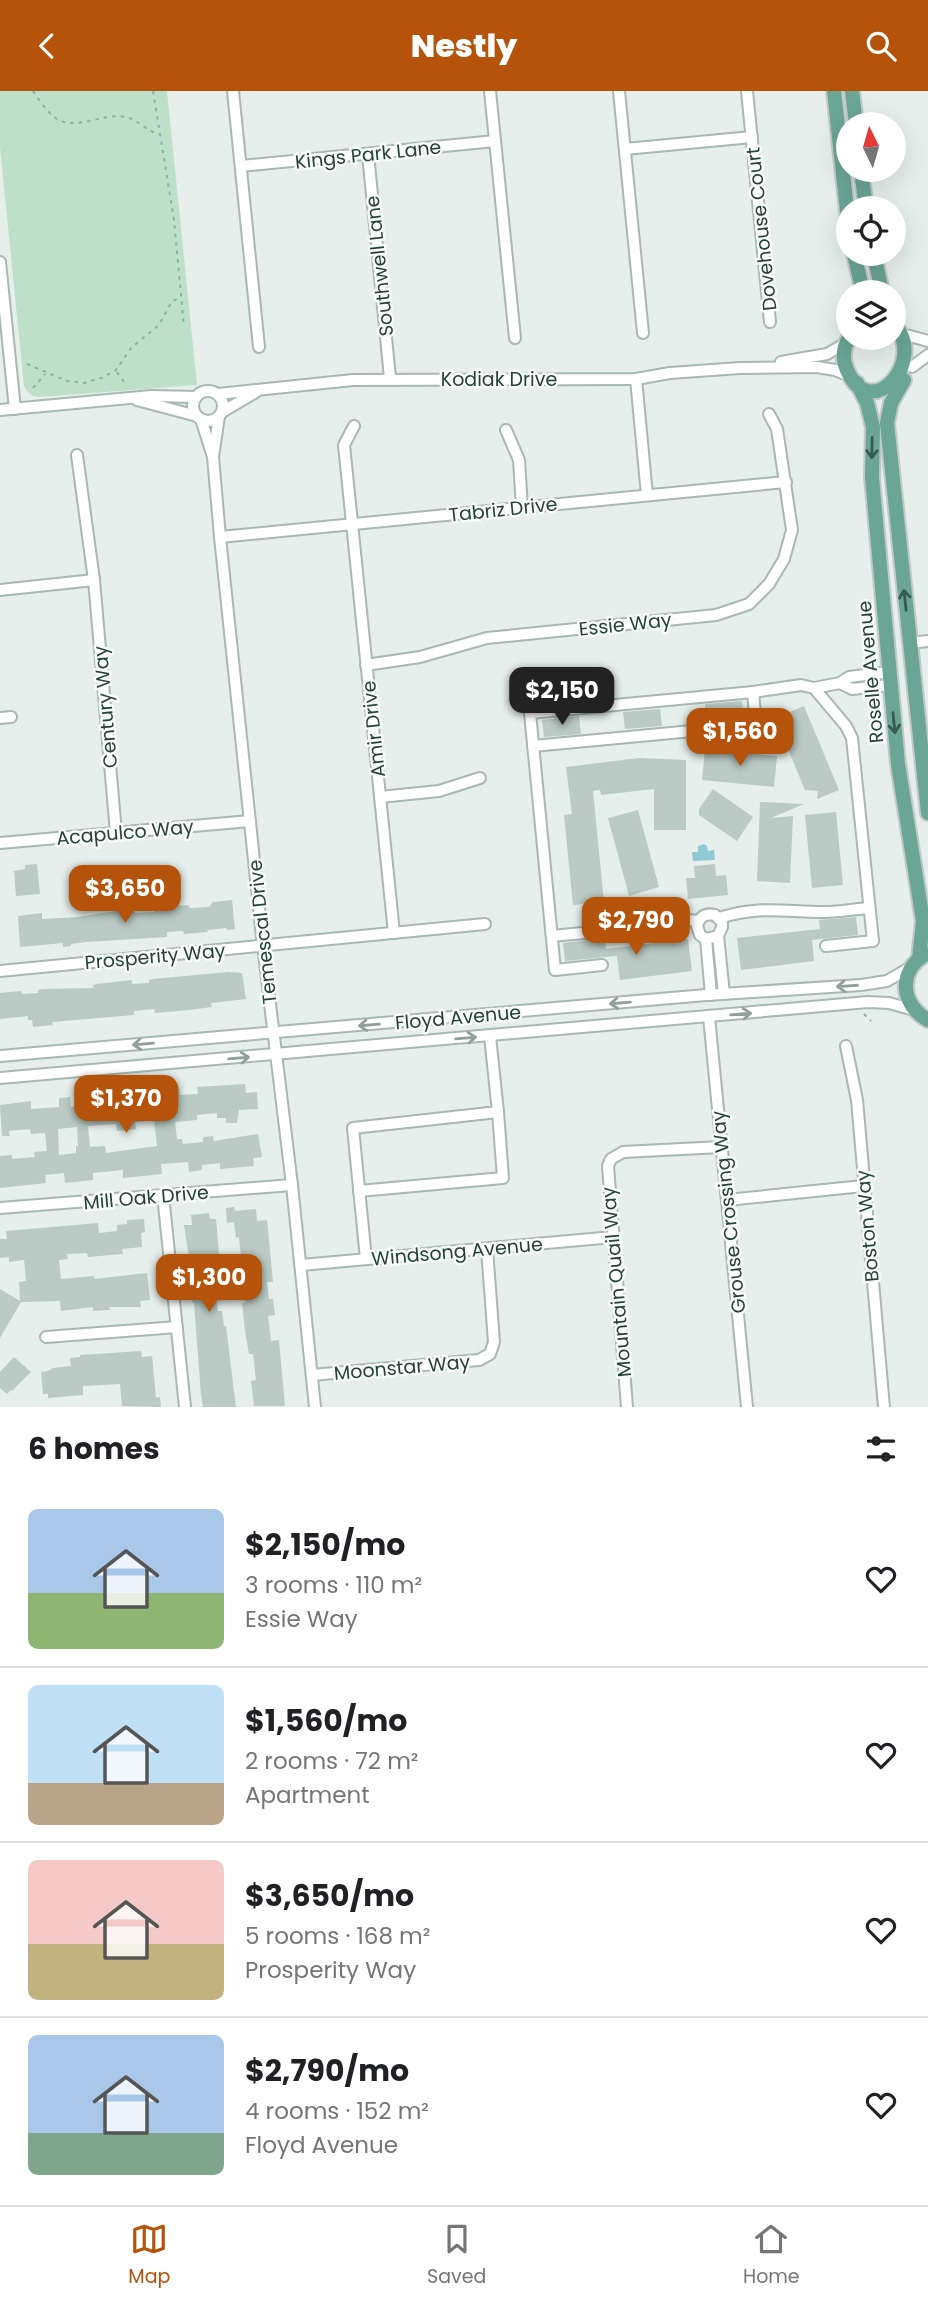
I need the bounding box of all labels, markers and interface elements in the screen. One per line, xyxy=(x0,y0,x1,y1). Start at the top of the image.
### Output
text: Nestly xyxy=(411,23,517,68)
icon: back xyxy=(28,27,66,65)
icon: search xyxy=(862,27,900,65)
north arrow xyxy=(836,112,906,182)
map controls xyxy=(836,112,906,350)
street label: Kings Park Lane xyxy=(294,133,442,176)
street label: Dovehouse Court xyxy=(739,146,784,312)
street label: Southwell Lane xyxy=(359,194,400,338)
button: locate xyxy=(836,196,906,266)
button: layers xyxy=(836,280,906,350)
street label: Kodiak Drive xyxy=(441,366,557,393)
one-way arrow xyxy=(865,436,879,459)
street label: Tabriz Drive xyxy=(447,490,559,529)
one-way arrow xyxy=(898,589,911,611)
street label: Roselle Avenue xyxy=(851,600,890,744)
street label: Essie Way xyxy=(577,606,673,643)
street label: Century Way xyxy=(87,644,124,769)
pin: $2,150 xyxy=(505,667,619,727)
text: $2,150 xyxy=(525,674,599,706)
street label: Amir Drive xyxy=(355,679,392,779)
pin: $1,560 xyxy=(683,709,797,768)
one-way arrow xyxy=(888,712,901,734)
text: $1,560 xyxy=(703,715,777,747)
street label: Acapulco Way xyxy=(55,813,195,852)
street label: Temescal Drive xyxy=(241,858,284,1006)
pin: $3,650 xyxy=(68,865,182,925)
text: $3,650 xyxy=(85,872,165,904)
pin: $2,790 xyxy=(579,897,693,957)
text: $2,790 xyxy=(598,904,674,936)
street label: Prosperity Way xyxy=(83,937,227,976)
one-way arrow xyxy=(836,980,859,993)
one-way arrow xyxy=(610,997,632,1010)
street label: Floyd Avenue xyxy=(394,999,522,1036)
one-way arrow xyxy=(729,1007,752,1020)
one-way arrow xyxy=(359,1019,381,1032)
one-way arrow xyxy=(454,1031,476,1044)
one-way arrow xyxy=(132,1038,154,1051)
one-way arrow xyxy=(227,1051,250,1064)
pin: $1,370 xyxy=(69,1075,183,1135)
text: $1,370 xyxy=(90,1082,162,1114)
street label: Grouse Crossing Way xyxy=(704,1109,753,1315)
street label: Boston Way xyxy=(849,1169,886,1283)
street label: Mill Oak Drive xyxy=(82,1179,210,1216)
street label: Mountain Quail Way xyxy=(595,1185,638,1378)
street label: Windsong Avenue xyxy=(370,1231,544,1272)
pin: $1,300 xyxy=(152,1255,266,1314)
text: $1,300 xyxy=(172,1261,246,1293)
street label: Moonstar Way xyxy=(333,1348,472,1387)
text: 6 homes xyxy=(28,1427,160,1470)
icon: filters xyxy=(862,1430,900,1468)
text: $2,150/mo xyxy=(245,1523,405,1566)
icon: home xyxy=(84,1537,168,1621)
icon: heart xyxy=(862,1560,900,1598)
text: 3 rooms · 110 m² xyxy=(245,1569,422,1601)
text: Essie Way xyxy=(245,1603,358,1635)
text: $1,560/mo xyxy=(245,1699,407,1742)
icon: home xyxy=(84,1713,168,1797)
icon: heart xyxy=(862,1736,900,1774)
text: 2 rooms · 72 m² xyxy=(245,1745,418,1777)
text: Apartment xyxy=(245,1779,370,1811)
text: $3,650/mo xyxy=(245,1874,414,1917)
icon: home xyxy=(84,1888,168,1972)
icon: heart xyxy=(862,1911,900,1949)
text: 5 rooms · 168 m² xyxy=(245,1920,430,1952)
text: Prosperity Way xyxy=(245,1954,416,1986)
text: $2,790/mo xyxy=(245,2049,409,2092)
icon: home xyxy=(84,2063,168,2147)
icon: heart xyxy=(862,2086,900,2124)
text: 4 rooms · 152 m² xyxy=(245,2095,429,2127)
text: Floyd Avenue xyxy=(245,2129,398,2161)
tab: Map xyxy=(128,2220,170,2291)
tab: Saved xyxy=(427,2220,486,2291)
tab: Home xyxy=(743,2220,800,2291)

